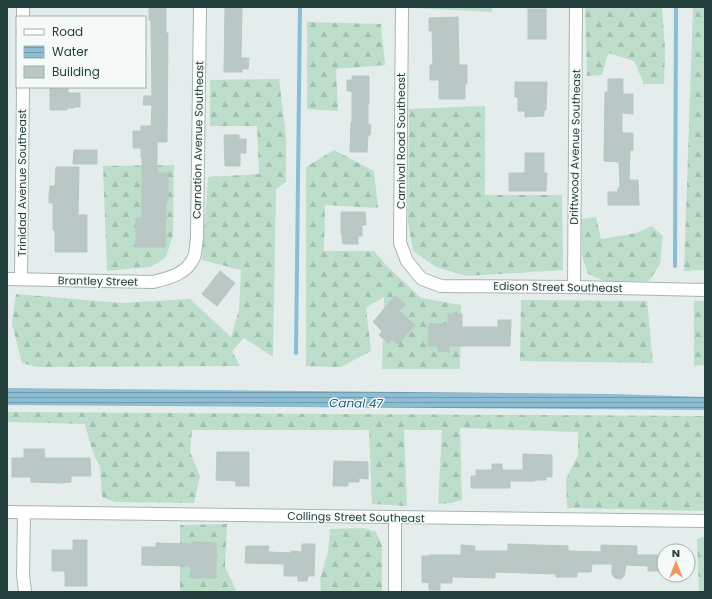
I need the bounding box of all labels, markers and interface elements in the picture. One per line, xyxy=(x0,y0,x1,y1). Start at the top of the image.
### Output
legend xyxy=(16,16,146,88)
text: Road xyxy=(52,23,83,40)
text: Water xyxy=(52,43,89,60)
street label: Carnation Avenue Southeast xyxy=(189,61,207,219)
text: Building xyxy=(52,63,100,80)
street label: Driftwood Avenue Southeast xyxy=(566,69,584,225)
street label: Carnival Road Southeast xyxy=(393,73,409,209)
street label: Trinidad Avenue Southeast xyxy=(14,109,30,257)
street label: Brantley Street xyxy=(58,272,138,290)
street label: Edison Street Southeast xyxy=(493,278,623,296)
water label: Canal 47 xyxy=(329,394,384,412)
street label: Collings Street Southeast xyxy=(287,508,425,526)
north arrow xyxy=(656,543,696,583)
text: N xyxy=(672,545,680,561)

